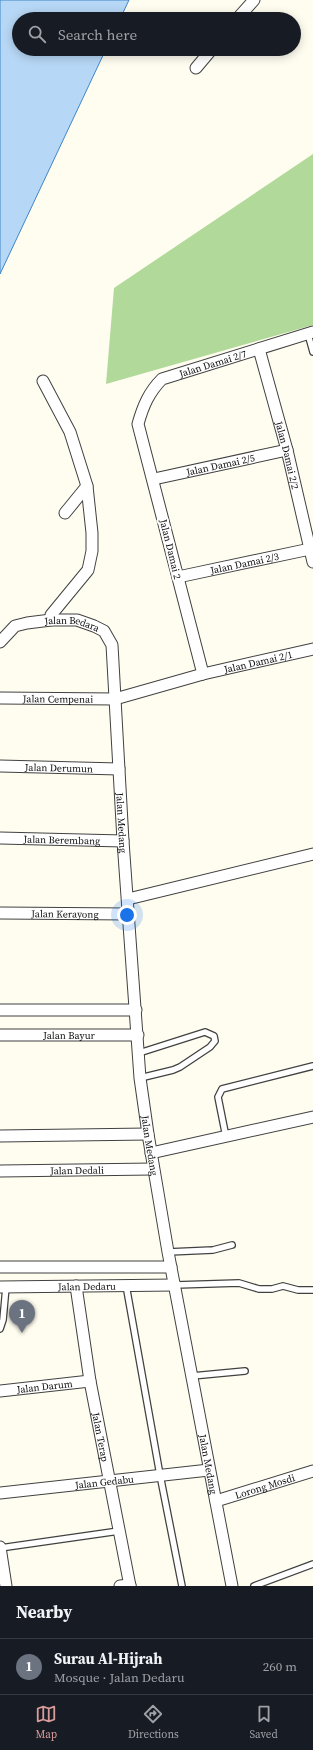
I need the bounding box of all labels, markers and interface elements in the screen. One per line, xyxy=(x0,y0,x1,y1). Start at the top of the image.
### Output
search box xyxy=(12,12,301,56)
icon: search xyxy=(26,23,48,45)
text: Search here xyxy=(58,24,137,45)
street label: Jalan Damai 2/7 xyxy=(177,347,248,381)
street label: Jalan Damai 2/2 xyxy=(272,419,302,491)
street label: Jalan Damai 2/5 xyxy=(184,451,256,479)
street label: Jalan Damai 2 xyxy=(157,517,184,580)
street label: Jalan Damai 2/3 xyxy=(208,550,280,577)
street label: Jalan Bedara xyxy=(43,614,102,635)
street label: Jalan Damai 2/1 xyxy=(222,648,294,676)
street label: Jalan Cempenai xyxy=(22,692,93,706)
street label: Jalan Derumun xyxy=(24,761,93,775)
street label: Jalan Medang xyxy=(113,791,130,854)
street label: Jalan Berembang xyxy=(22,833,100,847)
your location xyxy=(117,905,137,925)
street label: Jalan Kerayong xyxy=(30,907,99,921)
street label: Jalan Bayur xyxy=(42,1029,95,1042)
street label: Jalan Medang xyxy=(138,1114,161,1177)
street label: Jalan Dedali xyxy=(49,1164,104,1177)
street label: Jalan Dedaru xyxy=(57,1280,116,1293)
pin: 1 xyxy=(9,1300,35,1333)
street label: Jalan Darum xyxy=(15,1377,73,1396)
street label: Jalan Terap xyxy=(89,1410,112,1463)
street label: Jalan Medang xyxy=(196,1432,220,1495)
street label: Lorong Mosdi xyxy=(233,1471,296,1502)
street label: Jalan Gedabu xyxy=(73,1472,135,1492)
text: Nearby xyxy=(16,1600,72,1624)
text: Surau Al-Hijrah xyxy=(54,1648,162,1669)
text: 1 xyxy=(25,1658,33,1675)
text: 260 m xyxy=(263,1658,297,1675)
text: Mosque · Jalan Dedaru xyxy=(54,1669,185,1686)
tab: Map xyxy=(35,1703,57,1742)
tab: Directions xyxy=(128,1703,179,1742)
tab: Saved xyxy=(249,1703,278,1742)

